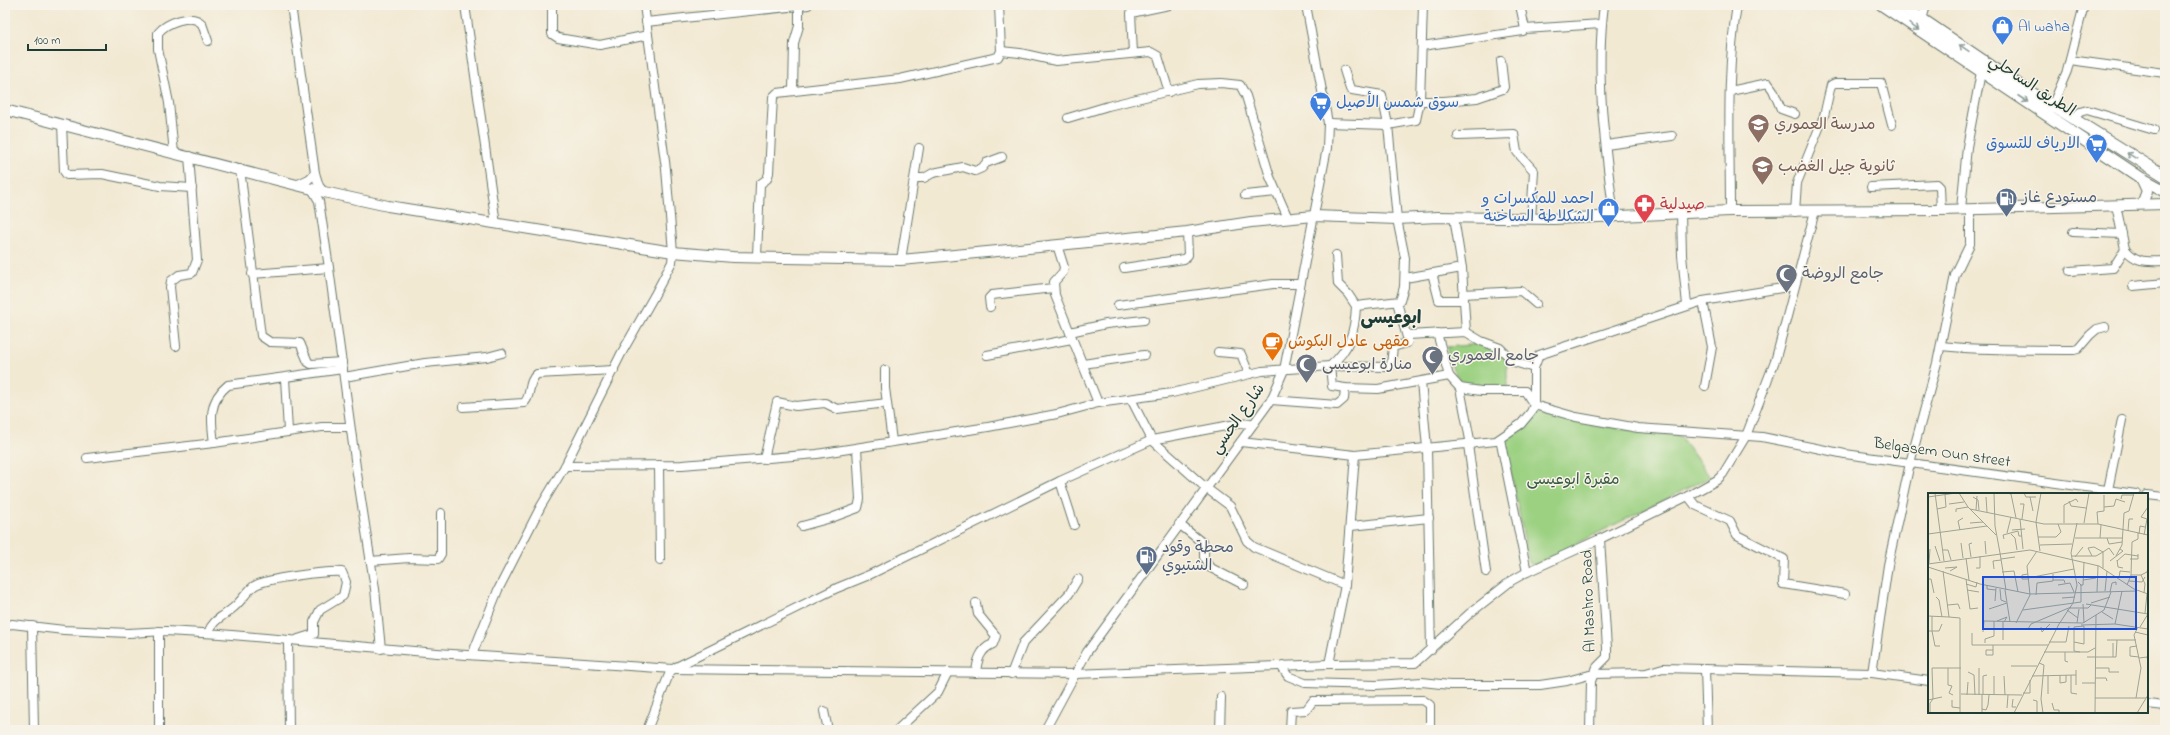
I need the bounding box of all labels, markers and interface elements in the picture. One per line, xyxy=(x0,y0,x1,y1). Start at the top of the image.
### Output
shop icon: Al waha xyxy=(1989,14,2015,47)
place label: Al waha xyxy=(2018,15,2070,39)
one-way arrow xyxy=(1909,23,1920,31)
scale bar xyxy=(28,26,106,52)
text: 100 m xyxy=(34,32,61,50)
one-way arrow xyxy=(1958,44,1969,52)
street label: الطريق الساحلي xyxy=(1983,49,2080,124)
supermarket icon: سوق شمس الأصيل xyxy=(1308,90,1334,123)
place label: سوق شمس الأصيل xyxy=(1336,91,1459,115)
one-way arrow xyxy=(2017,95,2028,103)
school or university icon: مدرسة العموري xyxy=(1746,112,1772,145)
place label: مدرسة العموري xyxy=(1774,113,1875,137)
supermarket icon: الارياف للتسوق xyxy=(2083,131,2109,164)
place label: الارياف للتسوق xyxy=(1986,132,2080,156)
one-way arrow xyxy=(2127,152,2138,160)
school or university icon: ثانوية جيل الغضب xyxy=(1750,154,1776,187)
place label: ثانوية جيل الغضب xyxy=(1778,155,1896,179)
fuel station icon: مستودع غاز xyxy=(1993,185,2019,218)
place label: مستودع غاز xyxy=(2020,186,2097,210)
place label: احمد للمكسرات و الشكلاطة الساخنة xyxy=(1480,187,1594,229)
pharmacy icon: صيدلية xyxy=(1632,192,1658,225)
place label: صيدلية xyxy=(1660,193,1705,217)
shop icon: احمد للمكسرات و الشكلاطة الساخنة xyxy=(1596,195,1622,228)
mosque icon: جامع الروضة xyxy=(1773,261,1799,294)
place label: جامع الروضة xyxy=(1802,262,1884,286)
district label: ابوعيسى xyxy=(1361,306,1421,332)
cafe icon: مقهى عادل البكوش xyxy=(1260,329,1286,362)
place label: مقهى عادل البكوش xyxy=(1288,330,1409,354)
mosque icon: جامع العموري xyxy=(1419,343,1445,376)
place label: جامع العموري xyxy=(1448,344,1539,368)
mosque icon: منارة ابوعيسى xyxy=(1294,352,1320,385)
place label: منارة ابوعيسى xyxy=(1322,353,1412,377)
street label: شارع الحسي xyxy=(1205,379,1272,460)
street label: Belgasem Oun street xyxy=(1871,431,2013,475)
park label: مقبرة ابوعيسى xyxy=(1526,468,1620,492)
inset map xyxy=(1928,493,2148,713)
place label: محطة وقود الشتيوي xyxy=(1162,536,1234,578)
fuel station icon: محطة وقود الشتيوي xyxy=(1134,544,1160,577)
street label: Al Mashro Road xyxy=(1575,549,1603,653)

